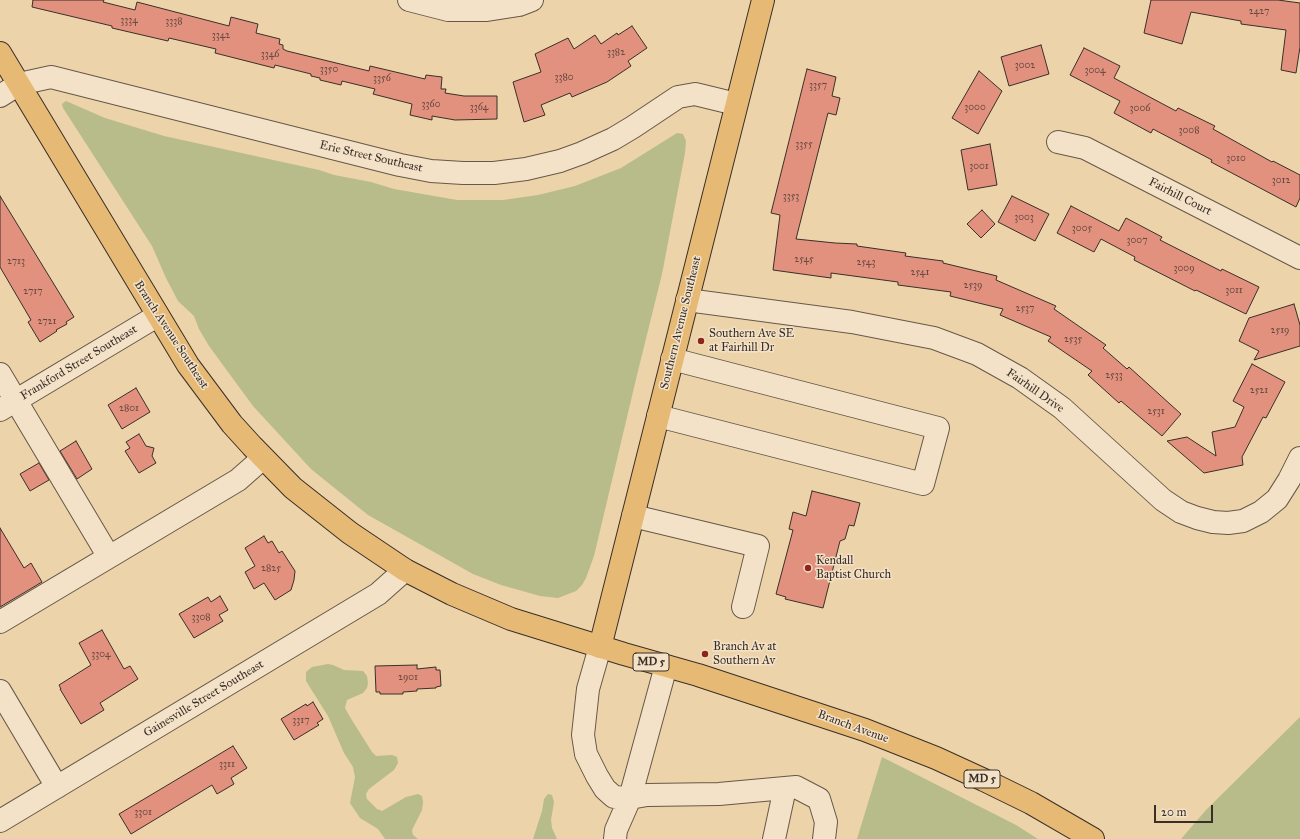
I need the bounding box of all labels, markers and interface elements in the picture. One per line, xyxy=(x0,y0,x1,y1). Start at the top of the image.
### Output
house number: 2427 xyxy=(1249,6,1269,18)
house number: 3334 xyxy=(120,15,138,27)
house number: 3338 xyxy=(165,16,183,28)
house number: 3342 xyxy=(212,30,230,42)
house number: 3382 xyxy=(607,47,625,59)
house number: 3346 xyxy=(261,49,279,61)
house number: 3002 xyxy=(1015,60,1035,72)
house number: 3350 xyxy=(320,64,338,76)
house number: 3004 xyxy=(1084,65,1106,77)
house number: 3380 xyxy=(554,72,574,84)
house number: 3356 xyxy=(373,73,391,85)
house number: 3357 xyxy=(809,80,827,92)
house number: 3360 xyxy=(422,99,440,111)
house number: 3364 xyxy=(470,102,488,114)
house number: 3000 xyxy=(964,102,986,114)
house number: 3006 xyxy=(1130,103,1150,115)
house number: 3008 xyxy=(1179,125,1199,137)
street label: Erie Street Southeast xyxy=(318,138,424,176)
house number: 3355 xyxy=(795,139,813,151)
house number: 3010 xyxy=(1226,153,1246,165)
house number: 3001 xyxy=(969,161,989,173)
street label: Fairhill Court xyxy=(1146,175,1214,219)
house number: 3012 xyxy=(1272,175,1290,187)
house number: 3353 xyxy=(783,191,799,203)
house number: 3003 xyxy=(1014,212,1034,224)
house number: 3005 xyxy=(1072,223,1092,235)
house number: 3007 xyxy=(1127,235,1147,247)
house number: 2545 xyxy=(794,254,814,266)
street label: Southern Avenue Southeast xyxy=(658,255,704,391)
house number: 2713 xyxy=(7,256,25,268)
house number: 2543 xyxy=(857,257,875,269)
house number: 3009 xyxy=(1173,263,1195,275)
house number: 2541 xyxy=(911,267,929,279)
street label: Branch Avenue Southeast xyxy=(131,278,211,392)
house number: 2539 xyxy=(964,280,982,292)
house number: 3011 xyxy=(1225,285,1243,297)
house number: 2717 xyxy=(23,286,43,298)
house number: 2537 xyxy=(1016,303,1034,315)
house number: 2721 xyxy=(38,316,56,328)
street label: Frankford Street Southeast xyxy=(18,322,140,404)
house number: 2519 xyxy=(1271,325,1289,337)
place label: Southern Ave SE at Fairhill Dr xyxy=(709,327,794,355)
house number: 2535 xyxy=(1064,334,1082,346)
marker: Southern Ave SE at Fairhill Dr xyxy=(696,336,706,346)
street label: Fairhill Drive xyxy=(1003,366,1067,416)
house number: 2533 xyxy=(1105,370,1123,382)
house number: 2521 xyxy=(1250,385,1268,397)
house number: 2801 xyxy=(119,403,139,415)
house number: 2531 xyxy=(1147,406,1165,418)
place label: Kendall Baptist Church xyxy=(816,554,891,582)
house number: 2825 xyxy=(261,563,281,575)
marker: Kendall Baptist Church xyxy=(803,563,813,573)
house number: 3308 xyxy=(191,612,211,624)
place label: Branch Av at Southern Av xyxy=(713,640,777,668)
house number: 3304 xyxy=(91,649,111,661)
marker: Branch Av at Southern Av xyxy=(700,649,710,659)
road number: MD 5 xyxy=(633,653,669,671)
street label: Gainesville Street Southeast xyxy=(141,657,267,741)
house number: 2901 xyxy=(398,672,418,684)
street label: Branch Avenue xyxy=(816,708,890,746)
house number: 3317 xyxy=(292,715,310,727)
house number: 3311 xyxy=(219,759,235,771)
road number: MD 5 xyxy=(964,770,1000,788)
scale bar xyxy=(1156,797,1215,823)
text: 20 m xyxy=(1161,805,1187,819)
house number: 3301 xyxy=(134,807,152,819)

